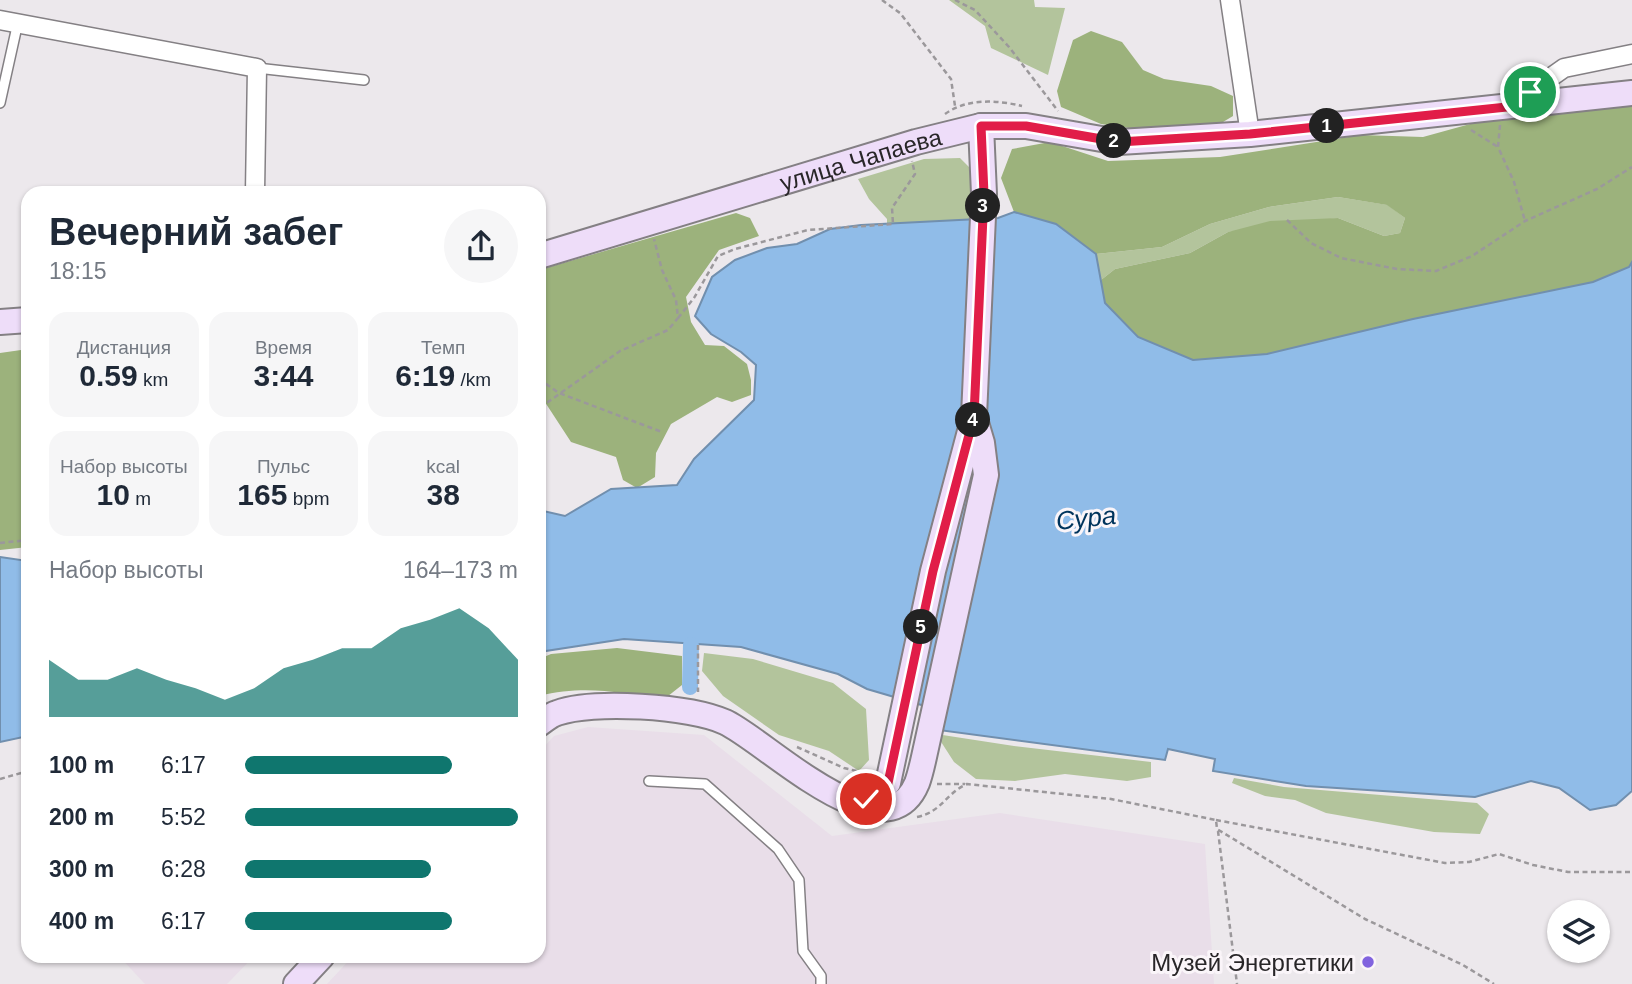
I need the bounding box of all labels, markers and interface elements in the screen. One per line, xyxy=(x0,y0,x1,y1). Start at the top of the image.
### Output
pin xyxy=(1500,62,1560,122)
icon: arrive xyxy=(1511,73,1549,111)
pin: 1 xyxy=(1310,108,1344,144)
text: 1 xyxy=(1321,115,1332,136)
street label: улица Чапаева xyxy=(776,123,945,196)
pin: 2 xyxy=(1096,124,1132,158)
text: 2 xyxy=(1108,130,1119,151)
pin: 3 xyxy=(965,188,1000,224)
text: 3 xyxy=(977,195,988,216)
button: share xyxy=(444,209,518,283)
text: Вечерний забег xyxy=(49,211,343,253)
text: 18:15 xyxy=(49,258,107,284)
text: Дистанция xyxy=(77,337,171,358)
text: Время xyxy=(255,337,312,358)
text: Темп xyxy=(421,337,465,358)
text: 0.59 xyxy=(79,359,138,392)
text: 3:44 xyxy=(253,359,314,392)
text: 6:19 xyxy=(395,359,455,392)
text: km xyxy=(138,369,168,390)
text: /km xyxy=(455,369,491,390)
pin: 4 xyxy=(956,402,990,438)
text: 4 xyxy=(967,409,978,430)
text: Набор высоты xyxy=(60,456,188,477)
text: Пульс xyxy=(257,456,310,477)
text: kcal xyxy=(426,456,460,477)
text: 10 xyxy=(97,478,130,511)
text: 165 xyxy=(237,478,287,511)
text: 38 xyxy=(426,478,460,511)
text: m xyxy=(130,488,151,509)
text: bpm xyxy=(287,488,330,509)
water label: Сура xyxy=(1054,500,1118,536)
text: Набор высоты xyxy=(49,557,203,583)
text: 164–173 m xyxy=(403,557,518,583)
pin: 5 xyxy=(904,610,939,644)
text: 5 xyxy=(915,616,926,637)
text: 100 m xyxy=(49,752,114,778)
text: 6:17 xyxy=(161,752,206,778)
pin xyxy=(836,769,896,829)
icon: check xyxy=(847,780,885,818)
text: 200 m xyxy=(49,804,114,830)
text: 5:52 xyxy=(161,804,206,830)
text: 300 m xyxy=(49,856,114,882)
text: 6:28 xyxy=(161,856,206,882)
map controls xyxy=(1547,900,1610,963)
button: layers xyxy=(1547,900,1610,963)
text: 400 m xyxy=(49,908,114,934)
text: 6:17 xyxy=(161,908,206,934)
place label: Музей Энергетики xyxy=(1151,949,1354,976)
marker: Музей Энергетики xyxy=(1360,954,1376,970)

